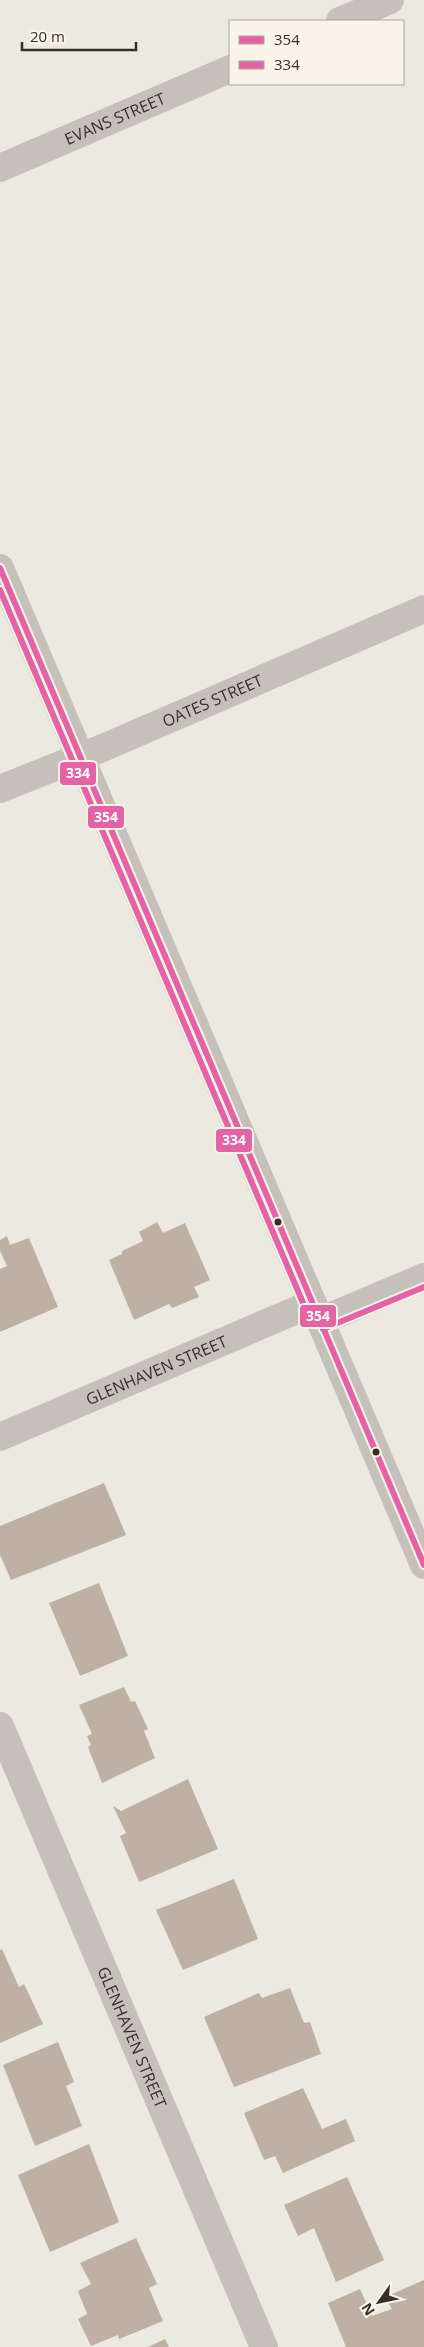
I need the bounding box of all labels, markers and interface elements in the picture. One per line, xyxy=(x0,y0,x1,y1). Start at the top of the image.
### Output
scale bar xyxy=(22,20,136,52)
legend xyxy=(229,20,404,85)
text: 20 m xyxy=(30,26,65,46)
text: 354 xyxy=(274,29,300,49)
text: 334 xyxy=(274,54,300,74)
street label: EVANS STREET xyxy=(61,87,169,150)
street label: OATES STREET xyxy=(159,669,266,732)
line badge: 334 xyxy=(59,761,97,786)
text: 334 xyxy=(66,763,90,782)
line badge: 354 xyxy=(87,805,125,829)
text: 354 xyxy=(94,807,118,826)
line badge: 334 xyxy=(215,1128,253,1153)
text: 334 xyxy=(222,1130,246,1149)
unlabelled marker xyxy=(273,1217,283,1227)
line badge: 354 xyxy=(299,1304,337,1328)
text: 354 xyxy=(306,1306,330,1325)
street label: GLENHAVEN STREET xyxy=(82,1330,230,1410)
unlabelled marker xyxy=(371,1447,381,1457)
street label: GLENHAVEN STREET xyxy=(92,1963,172,2111)
north arrow xyxy=(354,2277,404,2327)
text: N xyxy=(357,2299,379,2319)

